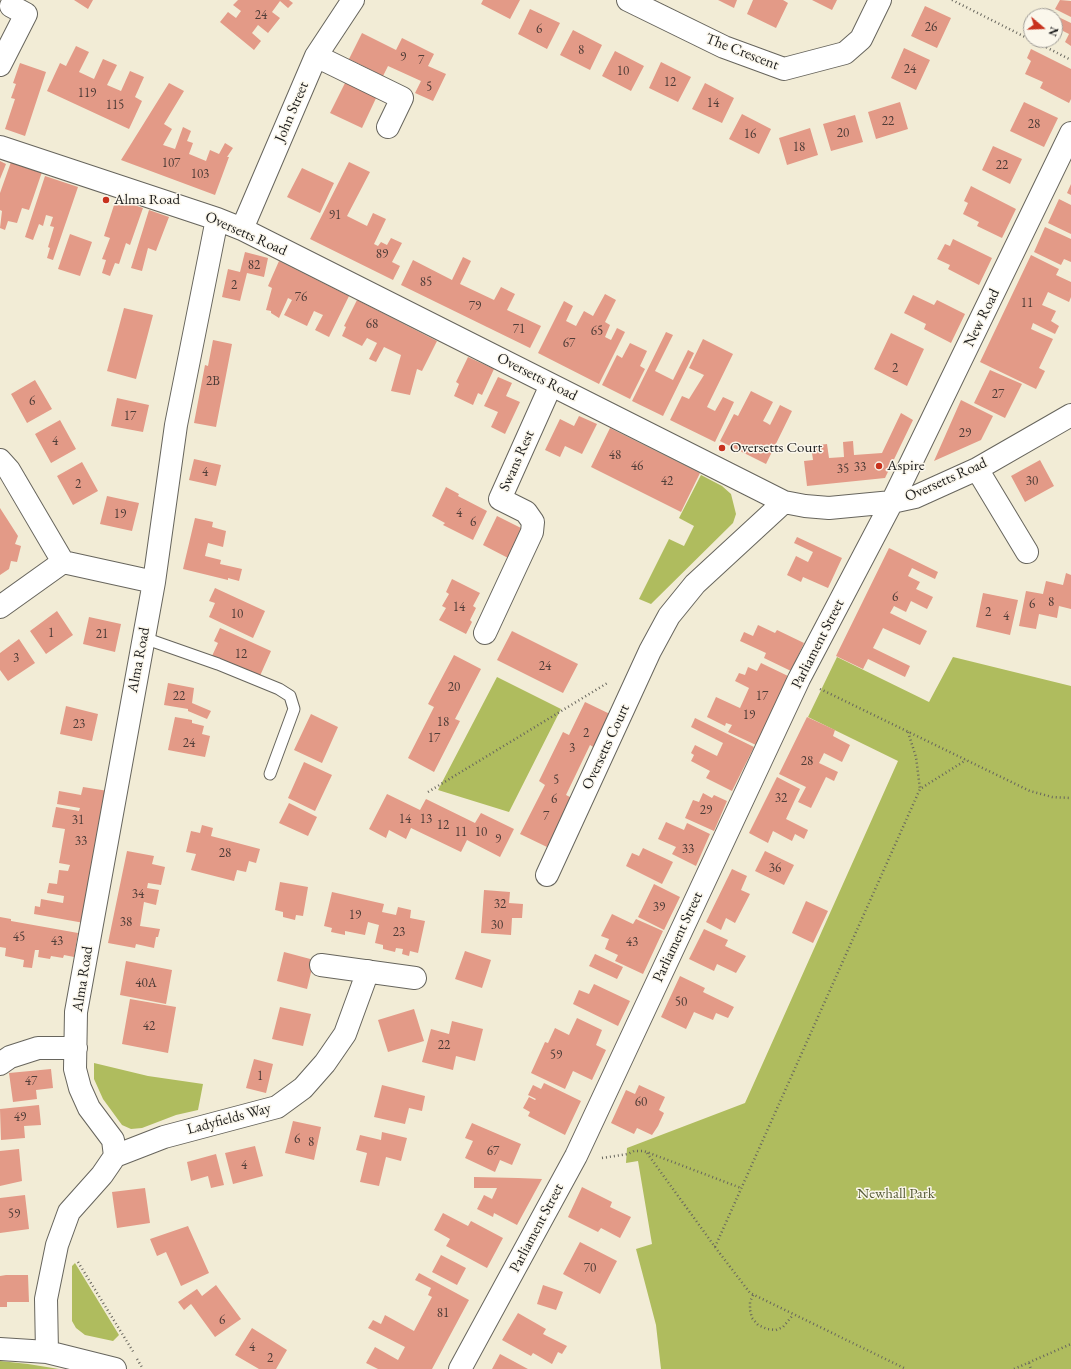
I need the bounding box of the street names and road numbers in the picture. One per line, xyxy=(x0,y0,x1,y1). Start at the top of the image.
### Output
street label: The Crescent xyxy=(703,30,781,74)
street label: John Street xyxy=(271,79,313,145)
street label: Oversetts Road xyxy=(202,208,290,260)
street label: New Road xyxy=(960,286,1004,350)
street label: Oversetts Road xyxy=(494,349,580,405)
street label: Swans Rest xyxy=(496,428,538,494)
street label: Oversetts Road xyxy=(902,454,990,506)
street label: Parliament Street xyxy=(788,596,848,692)
street label: Alma Road xyxy=(124,626,154,694)
street label: Oversetts Court xyxy=(578,701,634,793)
street label: Parliament Street xyxy=(649,889,707,985)
street label: Alma Road xyxy=(69,945,97,1013)
street label: Ladyfields Way xyxy=(185,1099,273,1139)
street label: Parliament Street xyxy=(506,1181,568,1275)

